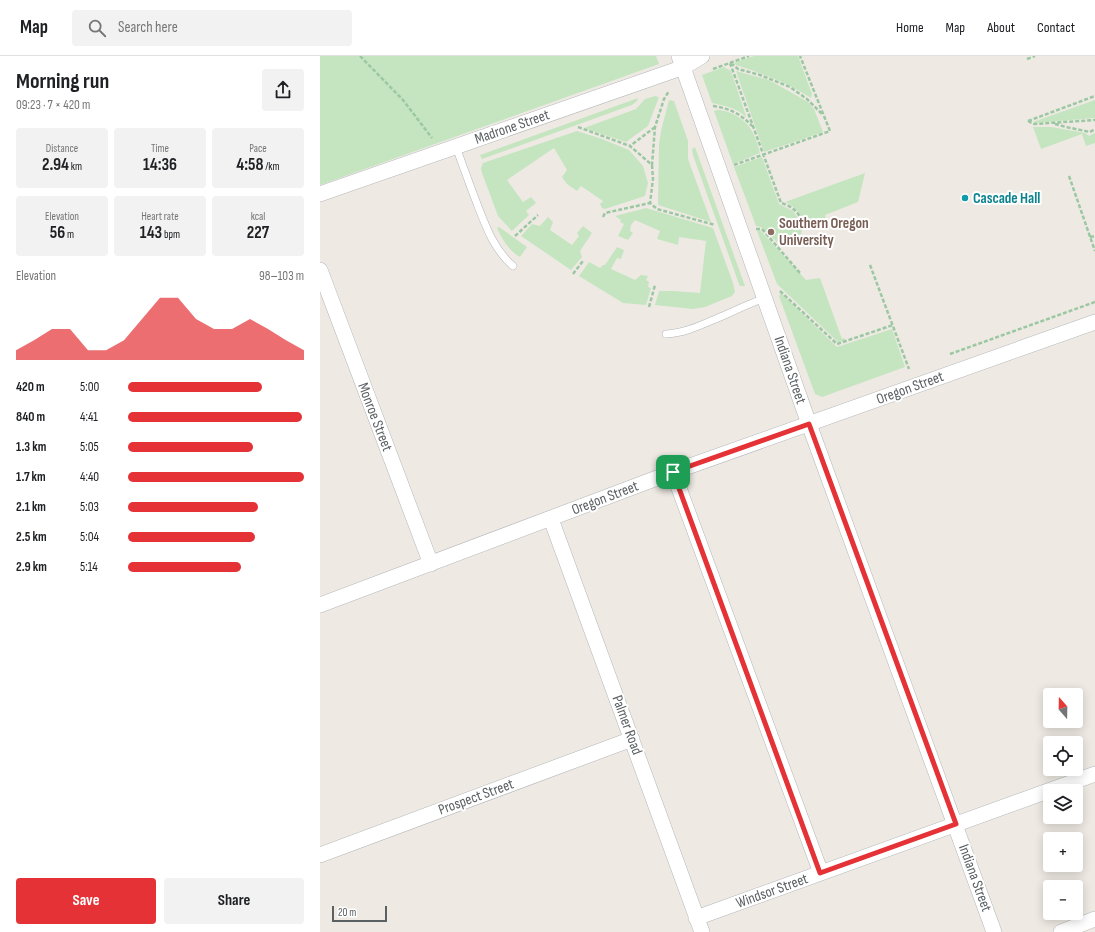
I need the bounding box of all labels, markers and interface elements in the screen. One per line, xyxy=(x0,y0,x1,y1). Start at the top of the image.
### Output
search box xyxy=(72,10,352,46)
text: Map xyxy=(20,16,48,39)
icon: search xyxy=(86,17,108,39)
text: Search here xyxy=(118,18,178,37)
text: Home xyxy=(896,19,924,36)
text: Map xyxy=(946,19,965,36)
text: About xyxy=(987,19,1015,36)
text: Contact xyxy=(1037,19,1075,36)
text: Morning run xyxy=(16,68,109,95)
button: share xyxy=(262,69,304,111)
text: 09:23 · 7 × 420 m xyxy=(16,97,90,113)
street label: Madrone Street xyxy=(472,105,552,149)
text: Distance xyxy=(46,142,78,155)
text: Time xyxy=(151,142,169,155)
text: Pace xyxy=(249,142,267,155)
text: 2.94 xyxy=(42,155,69,175)
text: 14:36 xyxy=(143,155,177,175)
text: 4:58 xyxy=(236,155,264,175)
text: km xyxy=(69,160,82,173)
text: /km xyxy=(264,160,280,173)
place label: Cascade Hall xyxy=(973,189,1040,208)
marker: Cascade Hall xyxy=(960,193,970,203)
text: Elevation xyxy=(45,210,79,223)
text: Heart rate xyxy=(141,210,179,223)
text: kcal xyxy=(251,210,265,223)
place label: Southern Oregon University xyxy=(779,214,869,250)
text: 56 xyxy=(50,223,65,243)
text: 143 xyxy=(140,223,162,243)
text: 227 xyxy=(247,223,269,243)
marker: Southern Oregon University xyxy=(766,227,776,237)
text: m xyxy=(65,228,74,241)
text: bpm xyxy=(162,228,180,241)
text: Elevation xyxy=(16,268,56,284)
text: 98–103 m xyxy=(259,268,304,284)
street label: Indiana Street xyxy=(770,334,811,407)
street label: Oregon Street xyxy=(874,367,947,409)
text: 420 m xyxy=(16,379,45,395)
text: 5:00 xyxy=(80,379,99,395)
street label: Monroe Street xyxy=(353,380,397,454)
text: 840 m xyxy=(16,409,45,425)
text: 4:41 xyxy=(80,409,98,425)
text: 1.3 km xyxy=(16,439,46,455)
text: 5:05 xyxy=(80,439,99,455)
pin xyxy=(656,455,690,489)
icon: arrive xyxy=(662,461,684,483)
text: 1.7 km xyxy=(16,469,46,485)
text: 4:40 xyxy=(80,469,99,485)
street label: Oregon Street xyxy=(569,476,642,519)
text: 2.1 km xyxy=(16,499,46,515)
text: 5:03 xyxy=(80,499,99,515)
text: 2.5 km xyxy=(16,529,47,545)
text: 5:04 xyxy=(80,529,99,545)
text: 2.9 km xyxy=(16,559,47,575)
text: 5:14 xyxy=(80,559,98,575)
north arrow xyxy=(1043,688,1083,728)
map controls xyxy=(1043,688,1083,920)
street label: Palmer Road xyxy=(607,693,647,757)
button: locate xyxy=(1043,736,1083,776)
street label: Prospect Street xyxy=(436,774,517,819)
button: layers xyxy=(1043,784,1083,824)
button: + xyxy=(1043,832,1083,872)
street label: Indiana Street xyxy=(954,842,996,915)
street label: Windsor Street xyxy=(733,869,811,913)
button: Save xyxy=(16,878,156,924)
button: Share xyxy=(164,878,304,924)
button: − xyxy=(1043,880,1083,920)
scale bar xyxy=(332,904,387,923)
text: 20 m xyxy=(338,906,356,919)

